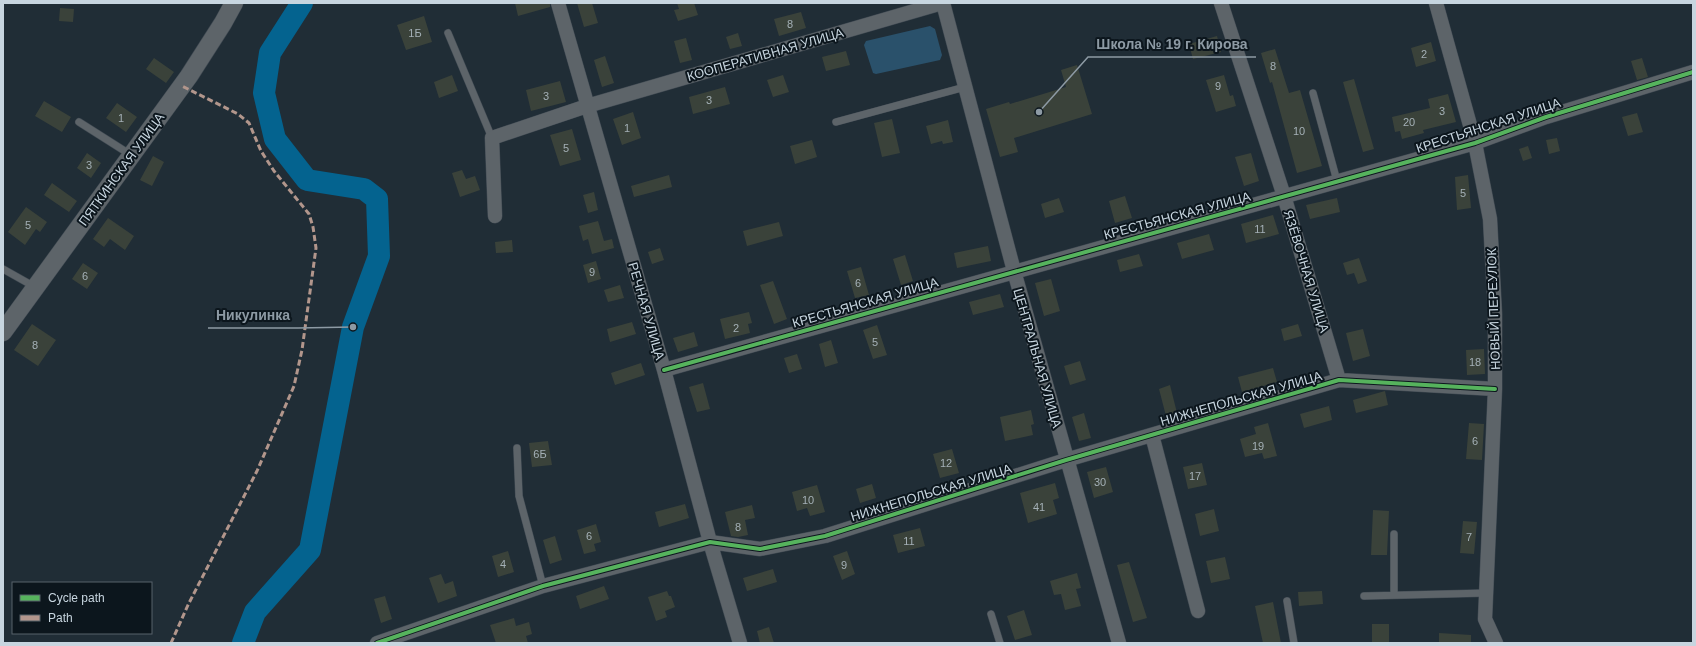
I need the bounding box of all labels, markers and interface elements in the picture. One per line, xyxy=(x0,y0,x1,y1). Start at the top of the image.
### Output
house number: 8 xyxy=(787,18,793,30)
street label: КООПЕРАТИВНАЯ УЛИЦА xyxy=(685,25,845,84)
house number: 1Б xyxy=(408,27,422,39)
callout: Школа № 19 г. Кирова xyxy=(1088,31,1256,57)
text: Школа № 19 г. Кирова xyxy=(1096,36,1248,52)
house number: 2 xyxy=(1421,48,1427,60)
house number: 8 xyxy=(1270,60,1276,72)
house number: 9 xyxy=(1215,80,1221,92)
house number: 3 xyxy=(543,90,549,102)
house number: 3 xyxy=(706,94,712,106)
street label: КРЕСТЬЯНСКАЯ УЛИЦА xyxy=(1414,95,1563,156)
house number: 3 xyxy=(1439,105,1445,117)
street label: ПЯТКИНСКАЯ УЛИЦА xyxy=(75,110,168,229)
house number: 1 xyxy=(118,112,124,124)
house number: 20 xyxy=(1403,116,1415,128)
house number: 1 xyxy=(624,122,630,134)
house number: 10 xyxy=(1293,125,1305,137)
house number: 5 xyxy=(563,142,569,154)
house number: 3 xyxy=(86,159,92,171)
house number: 5 xyxy=(1460,187,1466,199)
street label: КРЕСТЬЯНСКАЯ УЛИЦА xyxy=(1102,189,1252,242)
street label: ЯЗЁВОЧНАЯ УЛИЦА xyxy=(1281,208,1332,335)
house number: 5 xyxy=(25,219,31,231)
house number: 11 xyxy=(1254,223,1266,235)
street label: НОВЫЙ ПЕРЕУЛОК xyxy=(1484,247,1503,370)
street label: РЕЧНАЯ УЛИЦА xyxy=(625,260,668,362)
house number: 9 xyxy=(589,266,595,278)
house number: 6 xyxy=(82,270,88,282)
street label: КРЕСТЬЯНСКАЯ УЛИЦА xyxy=(790,274,940,331)
house number: 6 xyxy=(855,277,861,289)
street label: ЦЕНТРАЛЬНАЯ УЛИЦА xyxy=(1010,287,1065,430)
callout: Никулинка xyxy=(208,302,298,328)
text: Никулинка xyxy=(216,307,290,323)
house number: 2 xyxy=(733,322,739,334)
house number: 5 xyxy=(872,336,878,348)
house number: 8 xyxy=(32,339,38,351)
house number: 18 xyxy=(1469,356,1481,368)
street label: НИЖНЕПОЛЬСКАЯ УЛИЦА xyxy=(1159,368,1324,429)
house number: 6 xyxy=(1472,435,1478,447)
house number: 19 xyxy=(1252,440,1264,452)
house number: 6Б xyxy=(533,448,547,460)
house number: 12 xyxy=(940,457,952,469)
street label: НИЖНЕПОЛЬСКАЯ УЛИЦА xyxy=(849,461,1014,524)
house number: 17 xyxy=(1189,470,1201,482)
house number: 30 xyxy=(1094,476,1106,488)
house number: 10 xyxy=(802,494,814,506)
house number: 41 xyxy=(1033,501,1045,513)
house number: 8 xyxy=(735,521,741,533)
house number: 6 xyxy=(586,530,592,542)
house number: 7 xyxy=(1466,531,1472,543)
house number: 11 xyxy=(903,535,915,547)
house number: 4 xyxy=(500,558,506,570)
house number: 9 xyxy=(841,559,847,571)
legend xyxy=(12,582,152,634)
text: Cycle path xyxy=(48,591,105,605)
text: Path xyxy=(48,611,73,625)

